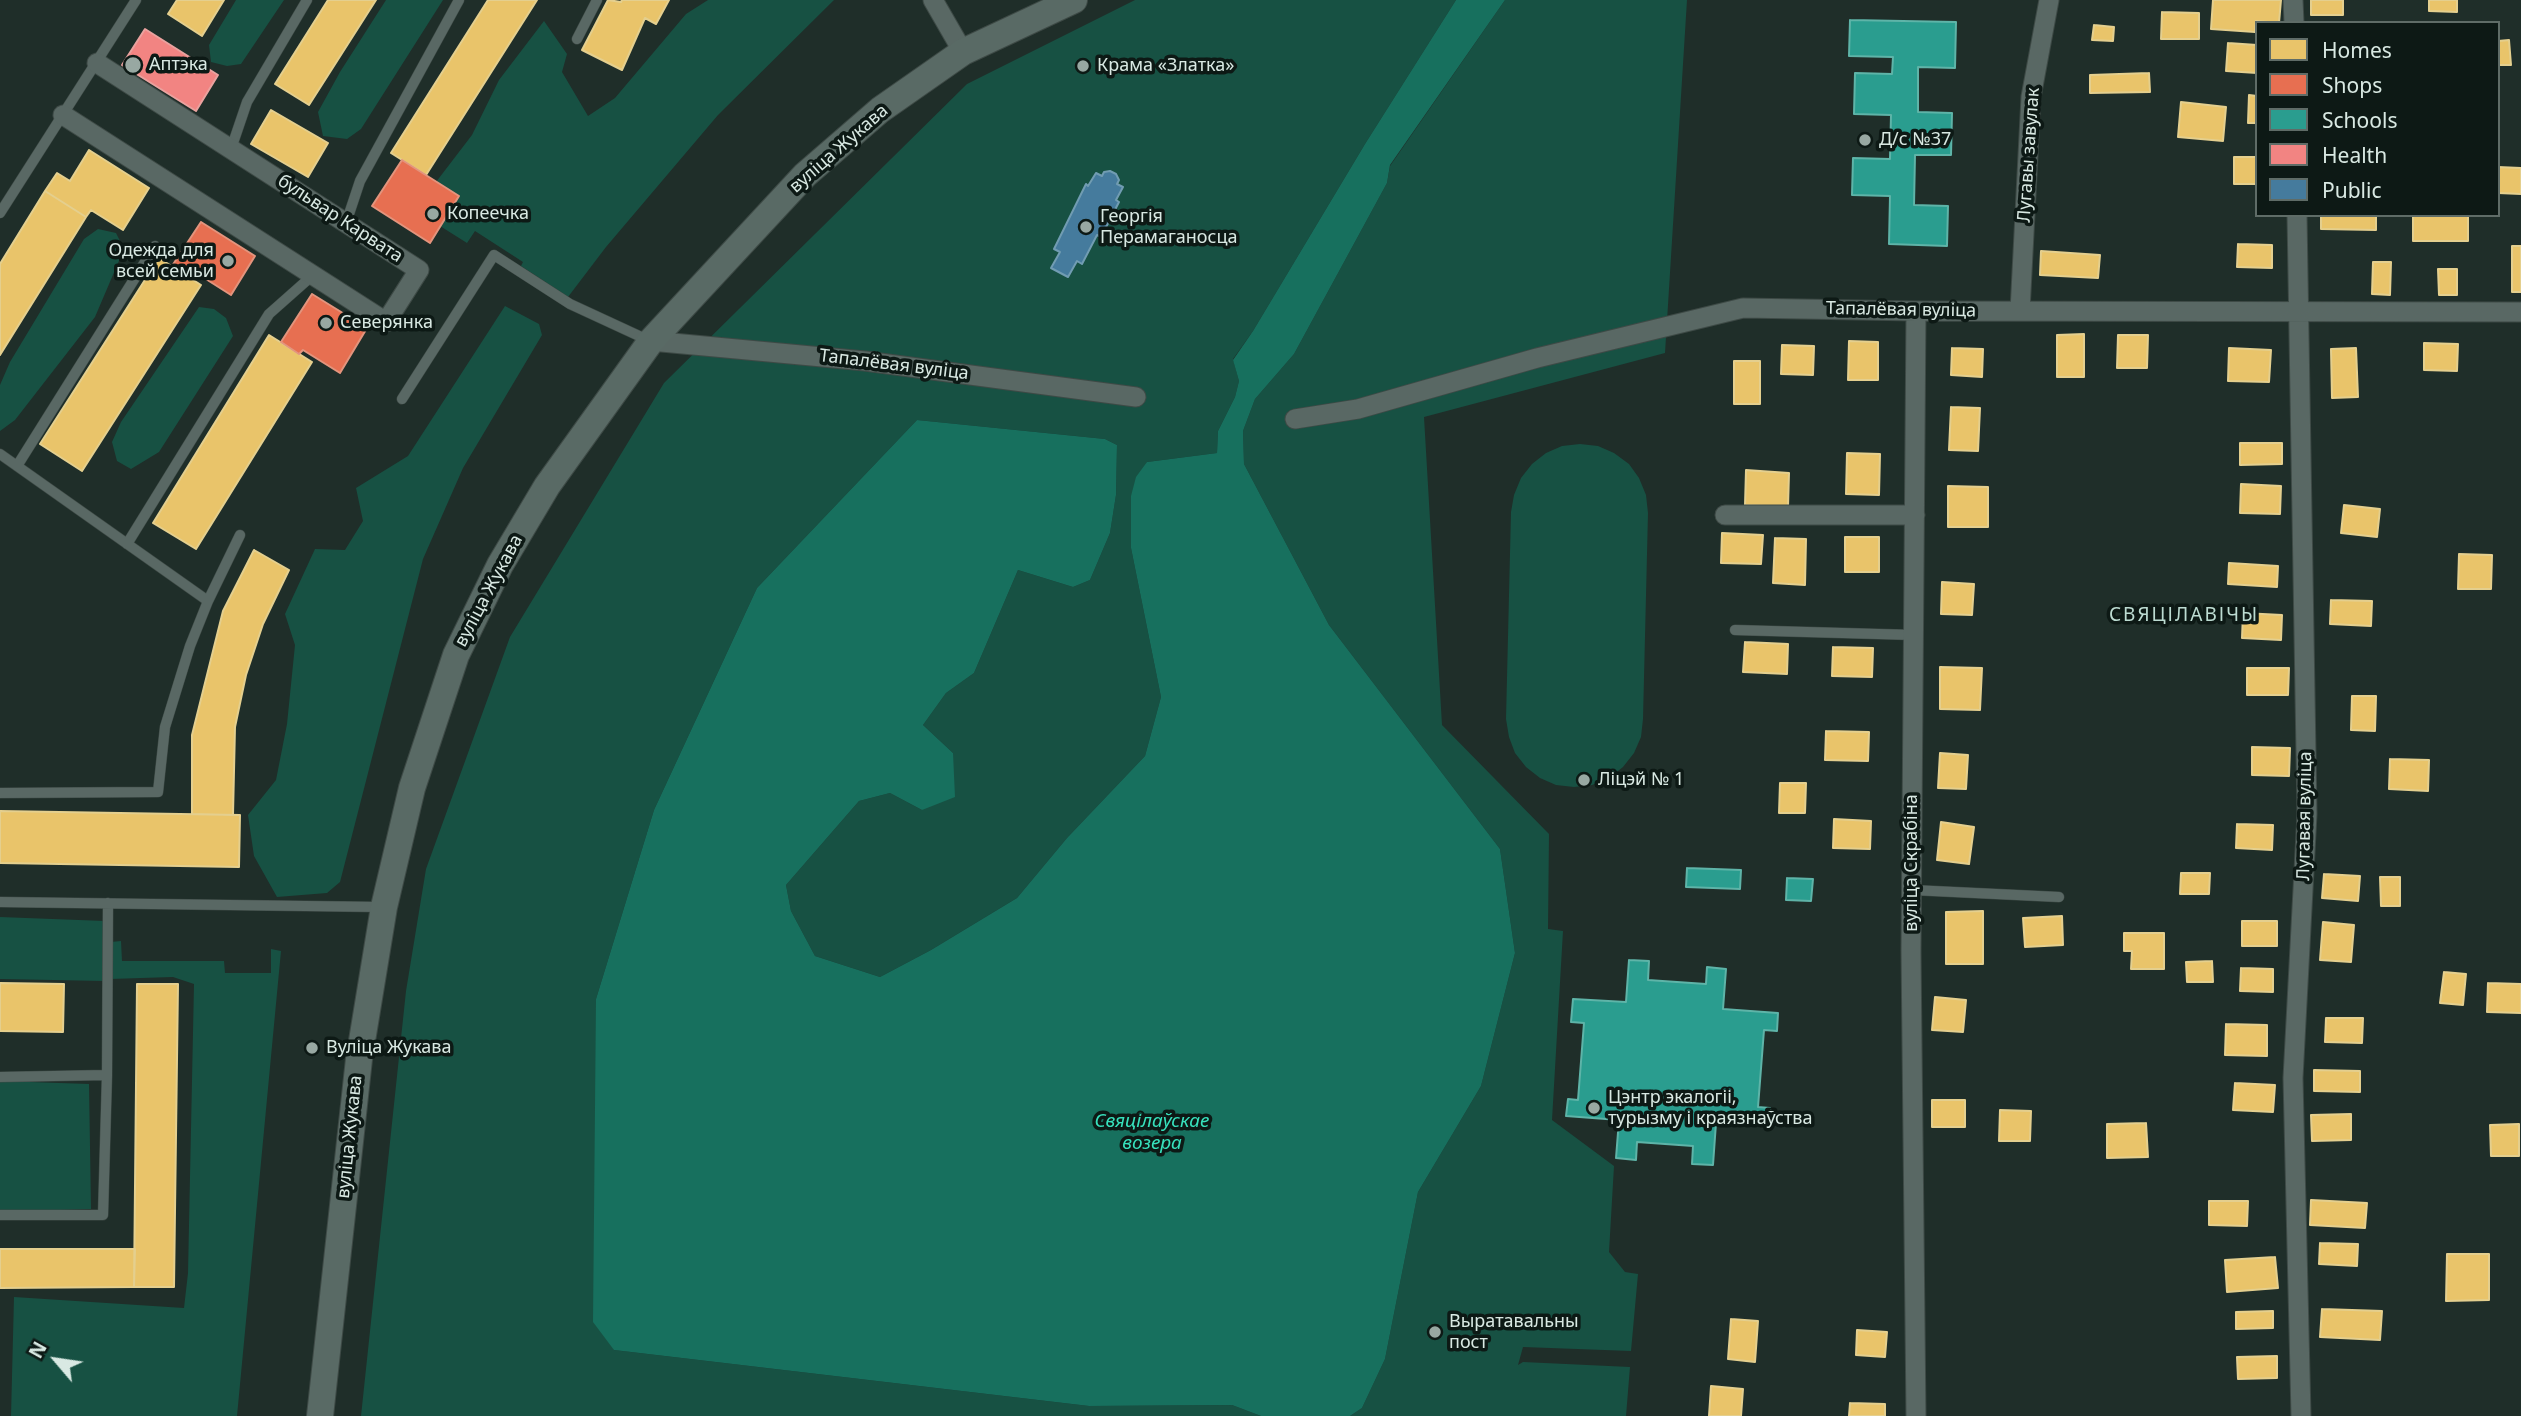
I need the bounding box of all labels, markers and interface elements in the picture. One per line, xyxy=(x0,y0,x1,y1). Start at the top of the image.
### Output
legend xyxy=(2255,21,2500,217)
text: Homes xyxy=(2322,36,2392,64)
place label: Аптэка xyxy=(149,54,208,76)
marker: Аптэка xyxy=(123,55,143,75)
place label: Крама «Златка» xyxy=(1097,55,1234,77)
marker: Крама «Златка» xyxy=(1075,58,1091,74)
text: Shops xyxy=(2322,71,2382,99)
street label: Лугавы завулак xyxy=(2014,87,2044,223)
street label: вуліца Жукава xyxy=(785,100,893,198)
text: Schools xyxy=(2322,106,2397,134)
place label: Д/с №37 xyxy=(1879,129,1951,151)
marker: Д/с №37 xyxy=(1857,132,1873,148)
text: Health xyxy=(2322,141,2387,169)
street label: бульвар Карвата xyxy=(273,170,407,268)
text: Public xyxy=(2322,176,2382,204)
place label: Копеечка xyxy=(447,203,529,225)
marker: Копеечка xyxy=(425,206,441,222)
place label: Георгія Перамаганосца xyxy=(1100,206,1237,248)
marker: Георгія Перамаганосца xyxy=(1078,219,1094,235)
place label: Одежда для всей семьи xyxy=(108,240,214,282)
marker: Одежда для всей семьи xyxy=(220,253,236,269)
street label: Тапалёвая вуліца xyxy=(1826,298,1976,322)
place label: Северянка xyxy=(340,312,433,334)
marker: Северянка xyxy=(318,315,334,331)
street label: Тапалёвая вуліца xyxy=(818,345,970,385)
street label: вуліца Жукава xyxy=(450,531,528,651)
district label: СВЯЦІЛАВІЧЫ xyxy=(2110,605,2258,627)
street label: Лугавая вуліца xyxy=(2293,751,2317,881)
place label: Ліцэй № 1 xyxy=(1598,769,1684,791)
marker: Ліцэй № 1 xyxy=(1576,772,1592,788)
street label: вуліца Скрабіна xyxy=(1901,794,1923,932)
place label: Вуліца Жукава xyxy=(326,1037,452,1059)
marker: Вуліца Жукава xyxy=(304,1040,320,1056)
street label: вуліца Жукава xyxy=(333,1074,367,1200)
place label: Цэнтр экалогіі, турызму і краязнаўства xyxy=(1608,1087,1812,1130)
marker: Цэнтр экалогіі, турызму і краязнаўства xyxy=(1586,1100,1602,1116)
water label: Свяцілаўскае возера xyxy=(1095,1111,1209,1155)
place label: Выратавальны пост xyxy=(1449,1311,1579,1354)
marker: Выратавальны пост xyxy=(1427,1324,1443,1340)
north arrow xyxy=(21,1325,91,1395)
text: N xyxy=(23,1337,53,1363)

